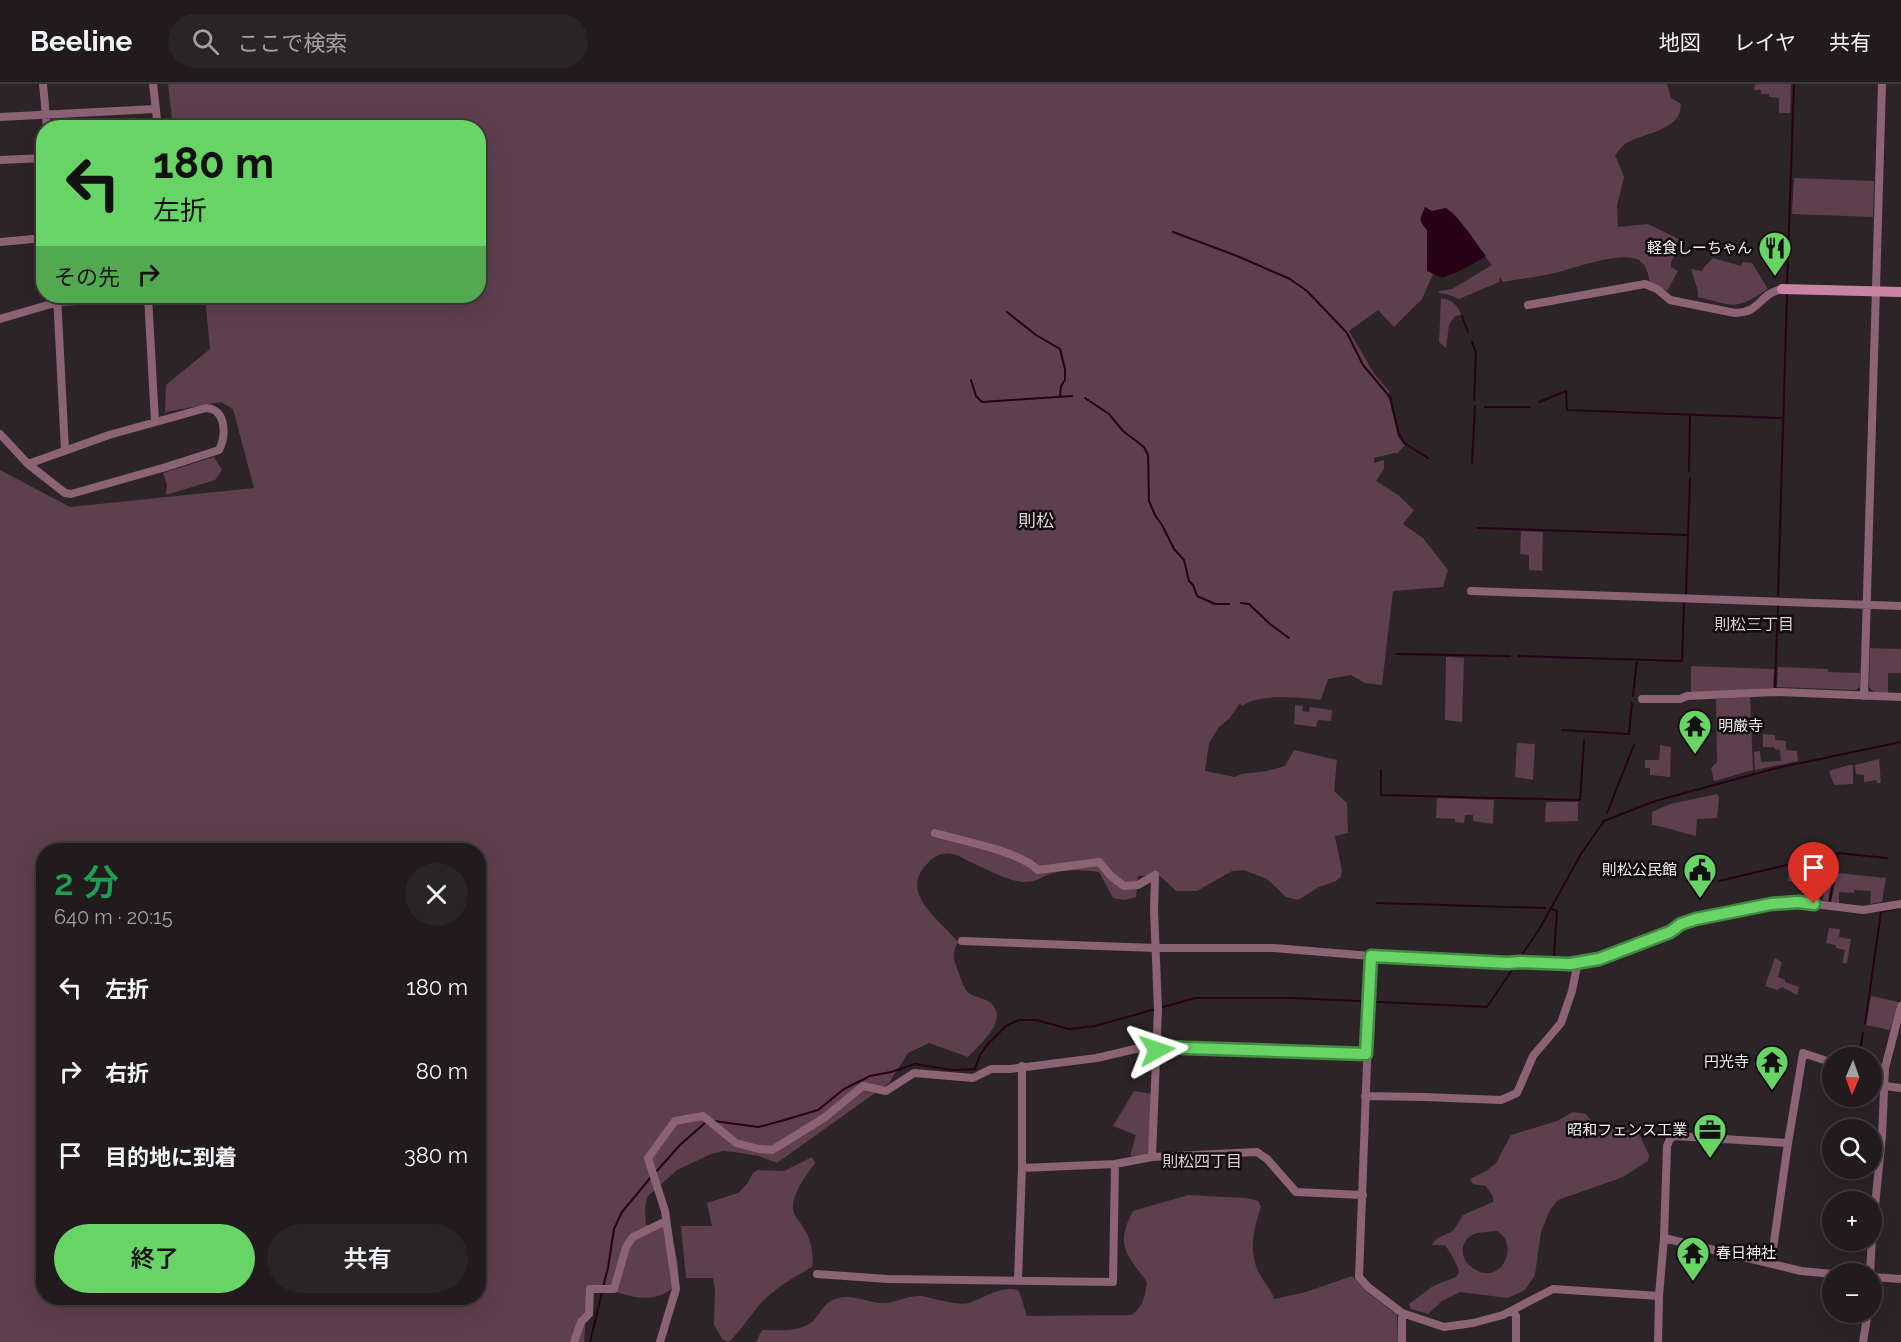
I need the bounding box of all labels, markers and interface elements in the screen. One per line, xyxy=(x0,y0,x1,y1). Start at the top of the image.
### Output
search box xyxy=(168,14,588,68)
text: Beeline xyxy=(30,25,132,58)
icon: search xyxy=(189,25,222,58)
text: ここで検索 xyxy=(237,30,347,56)
text: 地図 xyxy=(1659,30,1701,55)
text: レイヤ xyxy=(1734,30,1796,55)
text: 共有 xyxy=(1829,30,1871,55)
text: 180 m xyxy=(153,139,274,188)
icon: left xyxy=(54,144,132,222)
text: 左折 xyxy=(153,195,207,226)
restaurant icon: 軽食しーちゃん xyxy=(1757,230,1793,277)
place label: 軽食しーちゃん xyxy=(1647,239,1752,257)
icon: right xyxy=(132,258,165,291)
text: その先 xyxy=(54,264,120,290)
district label: 則松 xyxy=(1018,510,1054,531)
district label: 則松三丁目 xyxy=(1714,615,1794,634)
temple icon: 明厳寺 xyxy=(1677,708,1713,755)
place label: 明厳寺 xyxy=(1718,717,1763,735)
pin xyxy=(1788,842,1839,904)
icon: arrive xyxy=(1797,851,1830,884)
public building icon: 則松公民館 xyxy=(1682,852,1718,899)
text: 2 分 xyxy=(54,861,119,903)
place label: 則松公民館 xyxy=(1602,861,1677,879)
button: close xyxy=(405,863,468,926)
text: 640 m · 20:15 xyxy=(54,905,173,929)
icon: left xyxy=(54,971,87,1004)
text: 180 m xyxy=(406,974,468,1000)
text: 左折 xyxy=(105,976,149,1002)
position arrow xyxy=(1125,1018,1189,1082)
temple icon: 円光寺 xyxy=(1754,1044,1790,1091)
north arrow xyxy=(1822,1047,1882,1107)
map controls xyxy=(1822,1047,1882,1323)
place label: 円光寺 xyxy=(1704,1053,1749,1071)
icon: right xyxy=(54,1055,87,1088)
text: 80 m xyxy=(416,1058,468,1084)
text: 右折 xyxy=(105,1060,149,1086)
office icon: 昭和フェンス工業 xyxy=(1692,1112,1728,1159)
button: search xyxy=(1822,1119,1882,1179)
place label: 昭和フェンス工業 xyxy=(1567,1121,1687,1139)
icon: arrive xyxy=(54,1139,87,1172)
text: 380 m xyxy=(404,1142,468,1168)
text: 目的地に到着 xyxy=(105,1144,237,1170)
district label: 則松四丁目 xyxy=(1162,1152,1242,1171)
button: + xyxy=(1822,1191,1882,1251)
button: 終了 xyxy=(54,1224,255,1293)
button: 共有 xyxy=(267,1224,468,1293)
temple icon: 春日神社 xyxy=(1675,1235,1711,1282)
place label: 春日神社 xyxy=(1716,1244,1776,1262)
button: − xyxy=(1822,1263,1882,1323)

